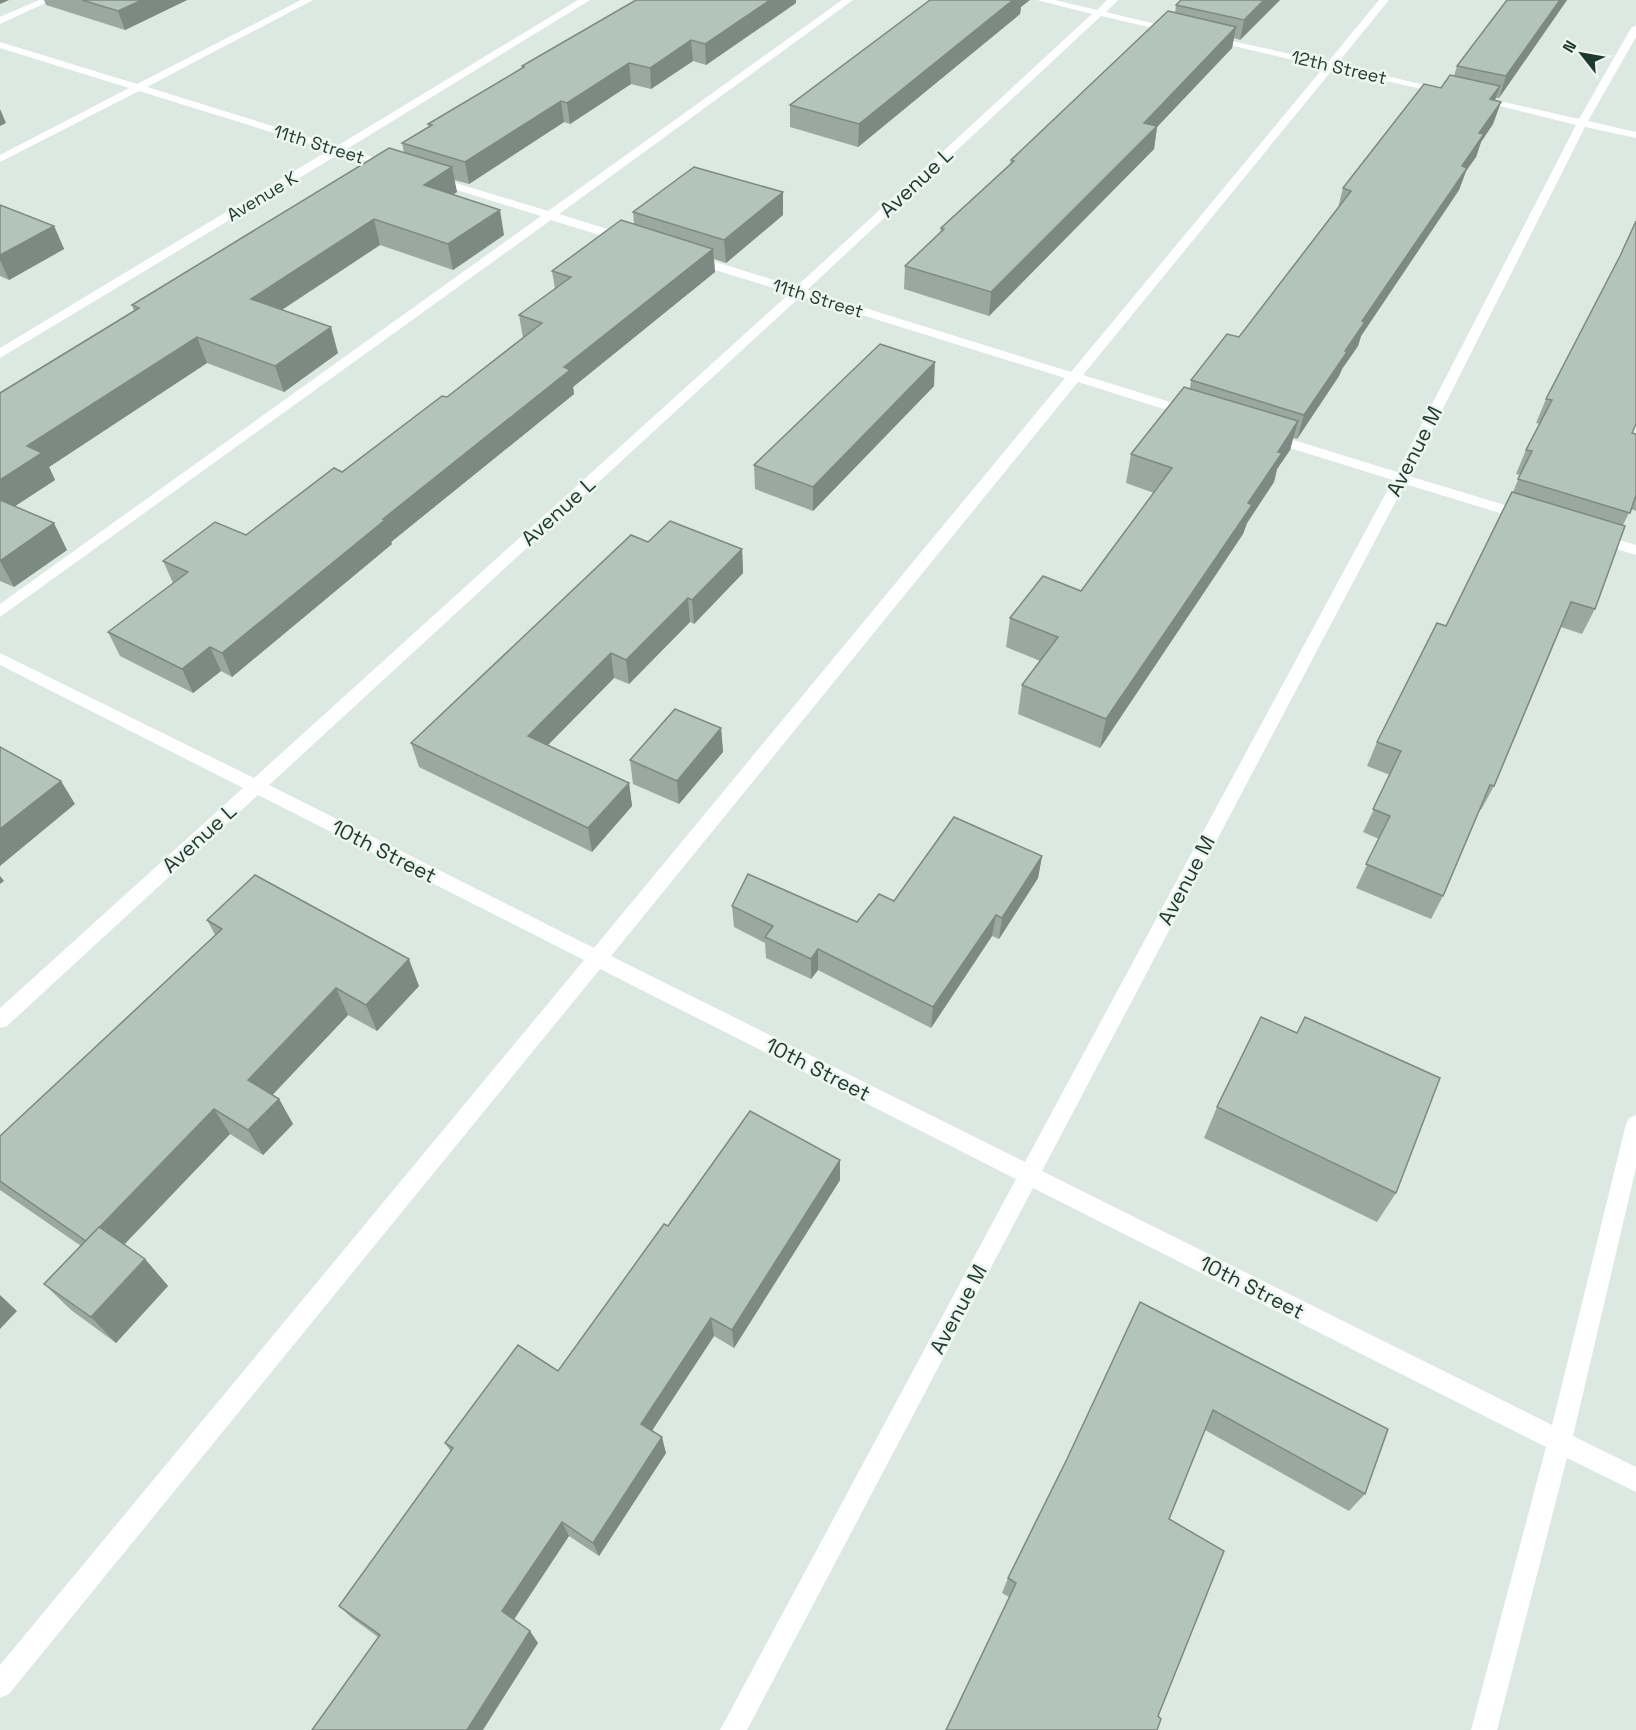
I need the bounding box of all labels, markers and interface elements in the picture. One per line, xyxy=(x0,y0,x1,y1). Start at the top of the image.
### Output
north arrow xyxy=(1552,24,1612,84)
text: N xyxy=(1558,37,1581,57)
street label: 12th Street xyxy=(1289,45,1389,89)
street label: 11th Street xyxy=(271,119,367,169)
street label: Avenue L xyxy=(874,141,958,223)
street label: Avenue K xyxy=(222,166,302,226)
street label: 11th Street xyxy=(770,273,866,323)
street label: Avenue M xyxy=(1380,401,1448,501)
street label: Avenue L xyxy=(515,471,601,551)
street label: Avenue L xyxy=(156,798,242,878)
street label: 10th Street xyxy=(327,813,441,889)
street label: Avenue M xyxy=(1151,831,1221,929)
street label: 10th Street xyxy=(761,1031,875,1107)
street label: 10th Street xyxy=(1195,1249,1309,1325)
street label: Avenue M xyxy=(923,1260,993,1358)

